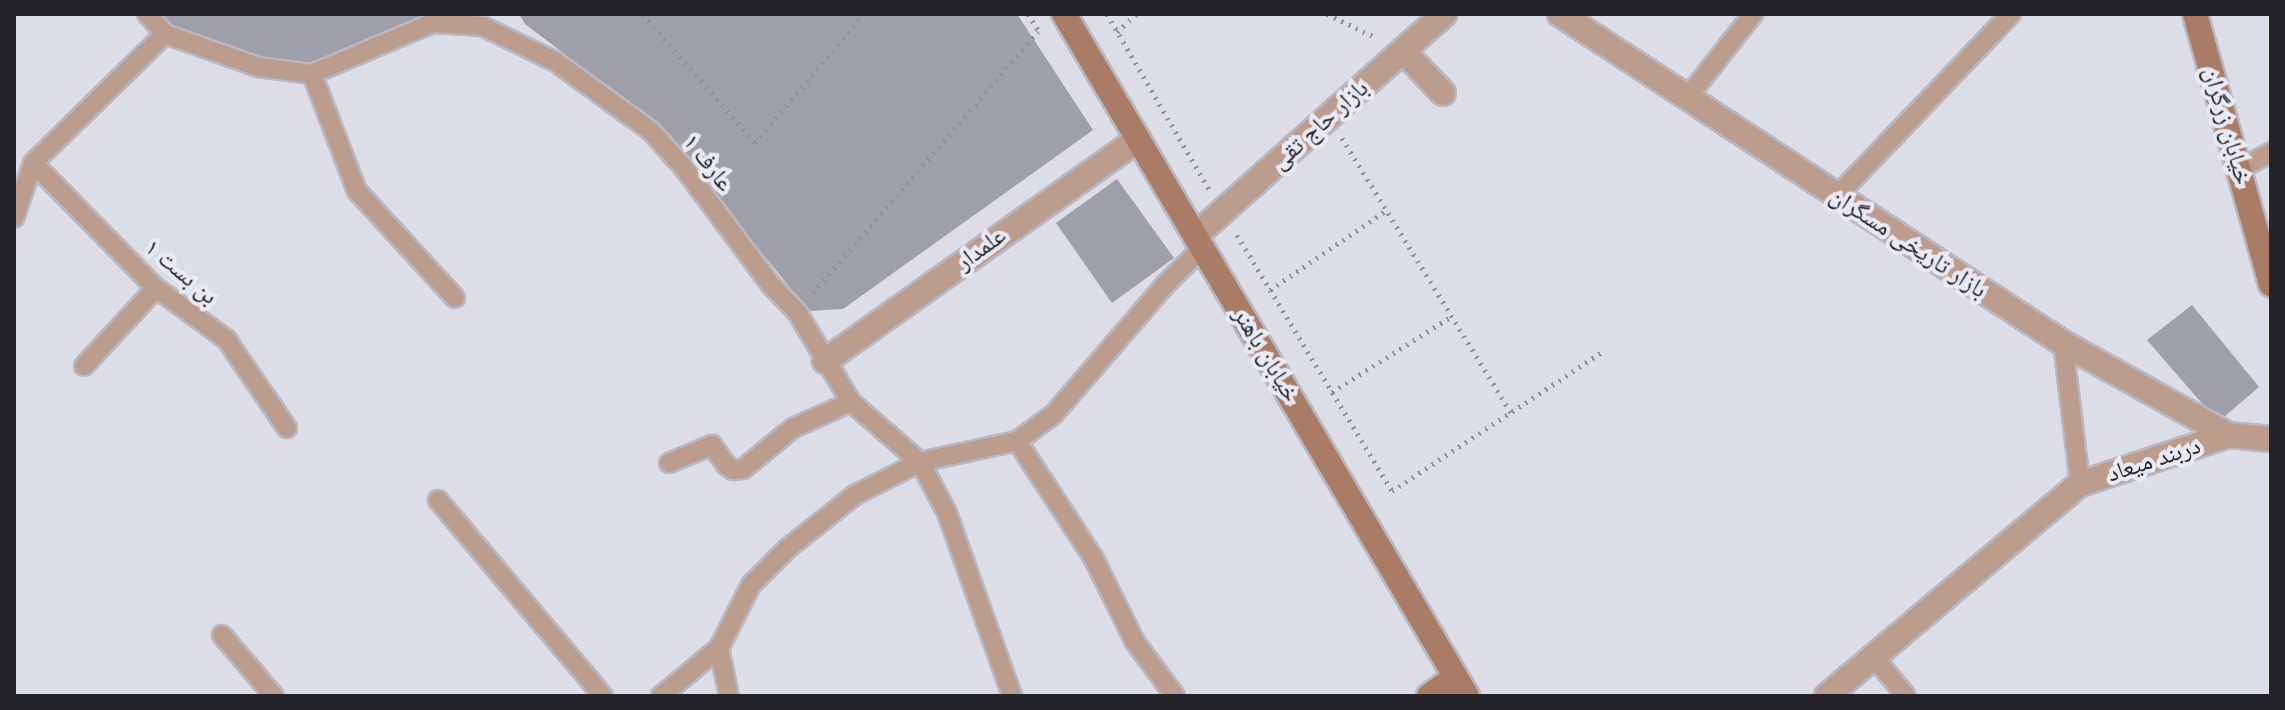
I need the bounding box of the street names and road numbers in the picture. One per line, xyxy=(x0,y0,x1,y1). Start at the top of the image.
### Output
street label: خیابان زرگران xyxy=(2196,64,2258,188)
street label: بازار حاج تقی xyxy=(1266,74,1374,176)
street label: عارف ۱ xyxy=(677,129,739,197)
street label: بازار تاریخی مسگران xyxy=(1824,182,1992,304)
street label: علمدار xyxy=(951,221,1011,277)
street label: بن بست ۱ xyxy=(139,233,223,311)
street label: خیابان باهنر xyxy=(1227,303,1305,407)
street label: دربند میعاد xyxy=(2104,431,2204,489)

